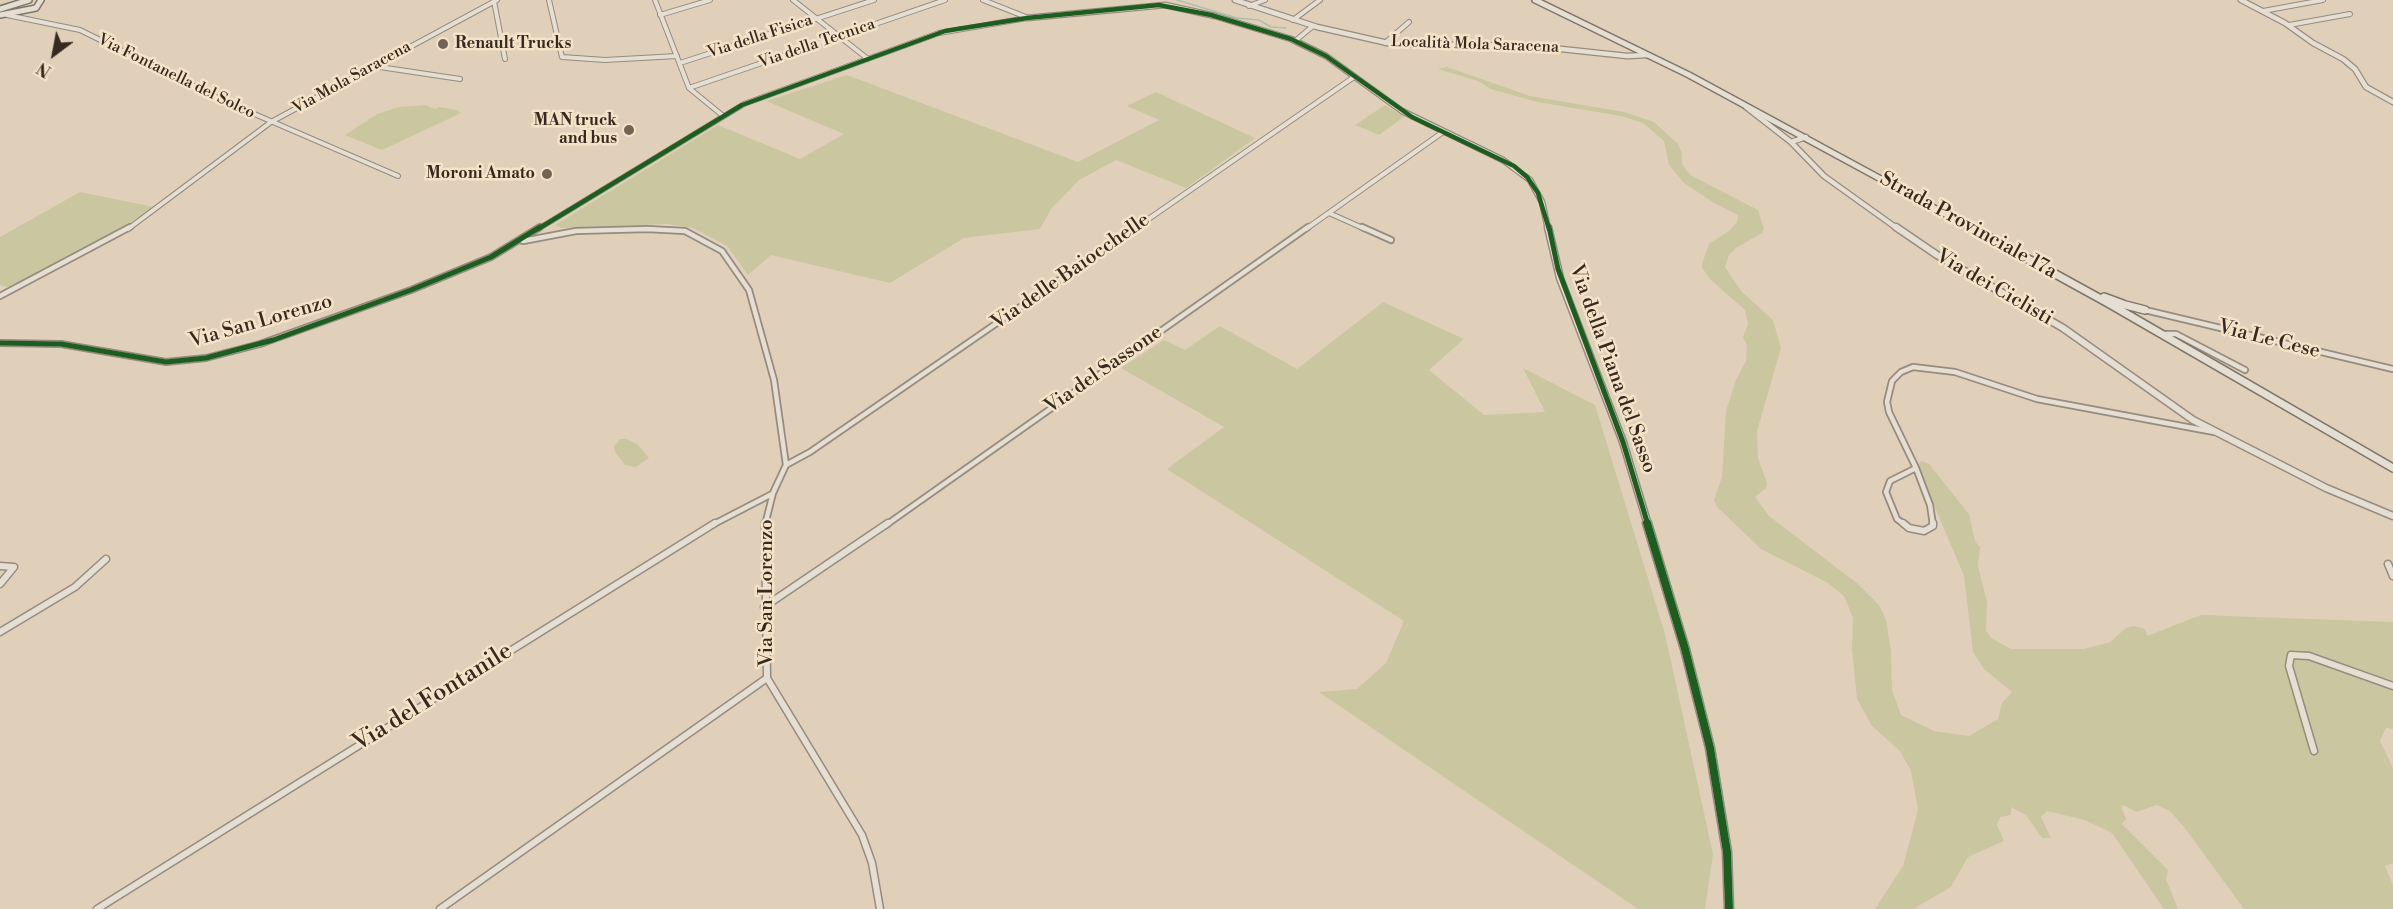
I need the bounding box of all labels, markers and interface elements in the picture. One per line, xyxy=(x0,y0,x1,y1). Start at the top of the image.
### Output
street label: Via della Fisica xyxy=(705,11,815,63)
street label: Via della Tecnica xyxy=(756,15,878,73)
north arrow xyxy=(24,24,84,84)
street label: Via Fontanella del Solco xyxy=(94,30,258,124)
street label: Località Mola Saracena xyxy=(1391,32,1559,58)
place label: Renault Trucks xyxy=(455,34,571,54)
street label: Via Mola Saracena xyxy=(289,37,415,119)
marker: Renault Trucks xyxy=(436,37,450,51)
text: N xyxy=(34,57,55,81)
place label: MAN truck and bus xyxy=(533,111,617,149)
marker: MAN truck and bus xyxy=(622,123,636,137)
place label: Moroni Amato xyxy=(426,164,535,184)
marker: Moroni Amato xyxy=(540,167,554,181)
street label: Strada Provinciale 17a xyxy=(1875,167,2061,285)
street label: Via delle Baiocchelle xyxy=(987,208,1155,336)
street label: Via dei Ciclisti xyxy=(1931,245,2057,331)
street label: Via della Piana del Sasso xyxy=(1563,262,1661,476)
street label: Via San Lorenzo xyxy=(187,290,335,354)
street label: Via Le Cese xyxy=(2216,316,2322,364)
street label: Via del Sassone xyxy=(1041,321,1167,419)
street label: Via San Lorenzo xyxy=(755,519,779,667)
street label: Via del Fontanile xyxy=(348,637,518,759)

